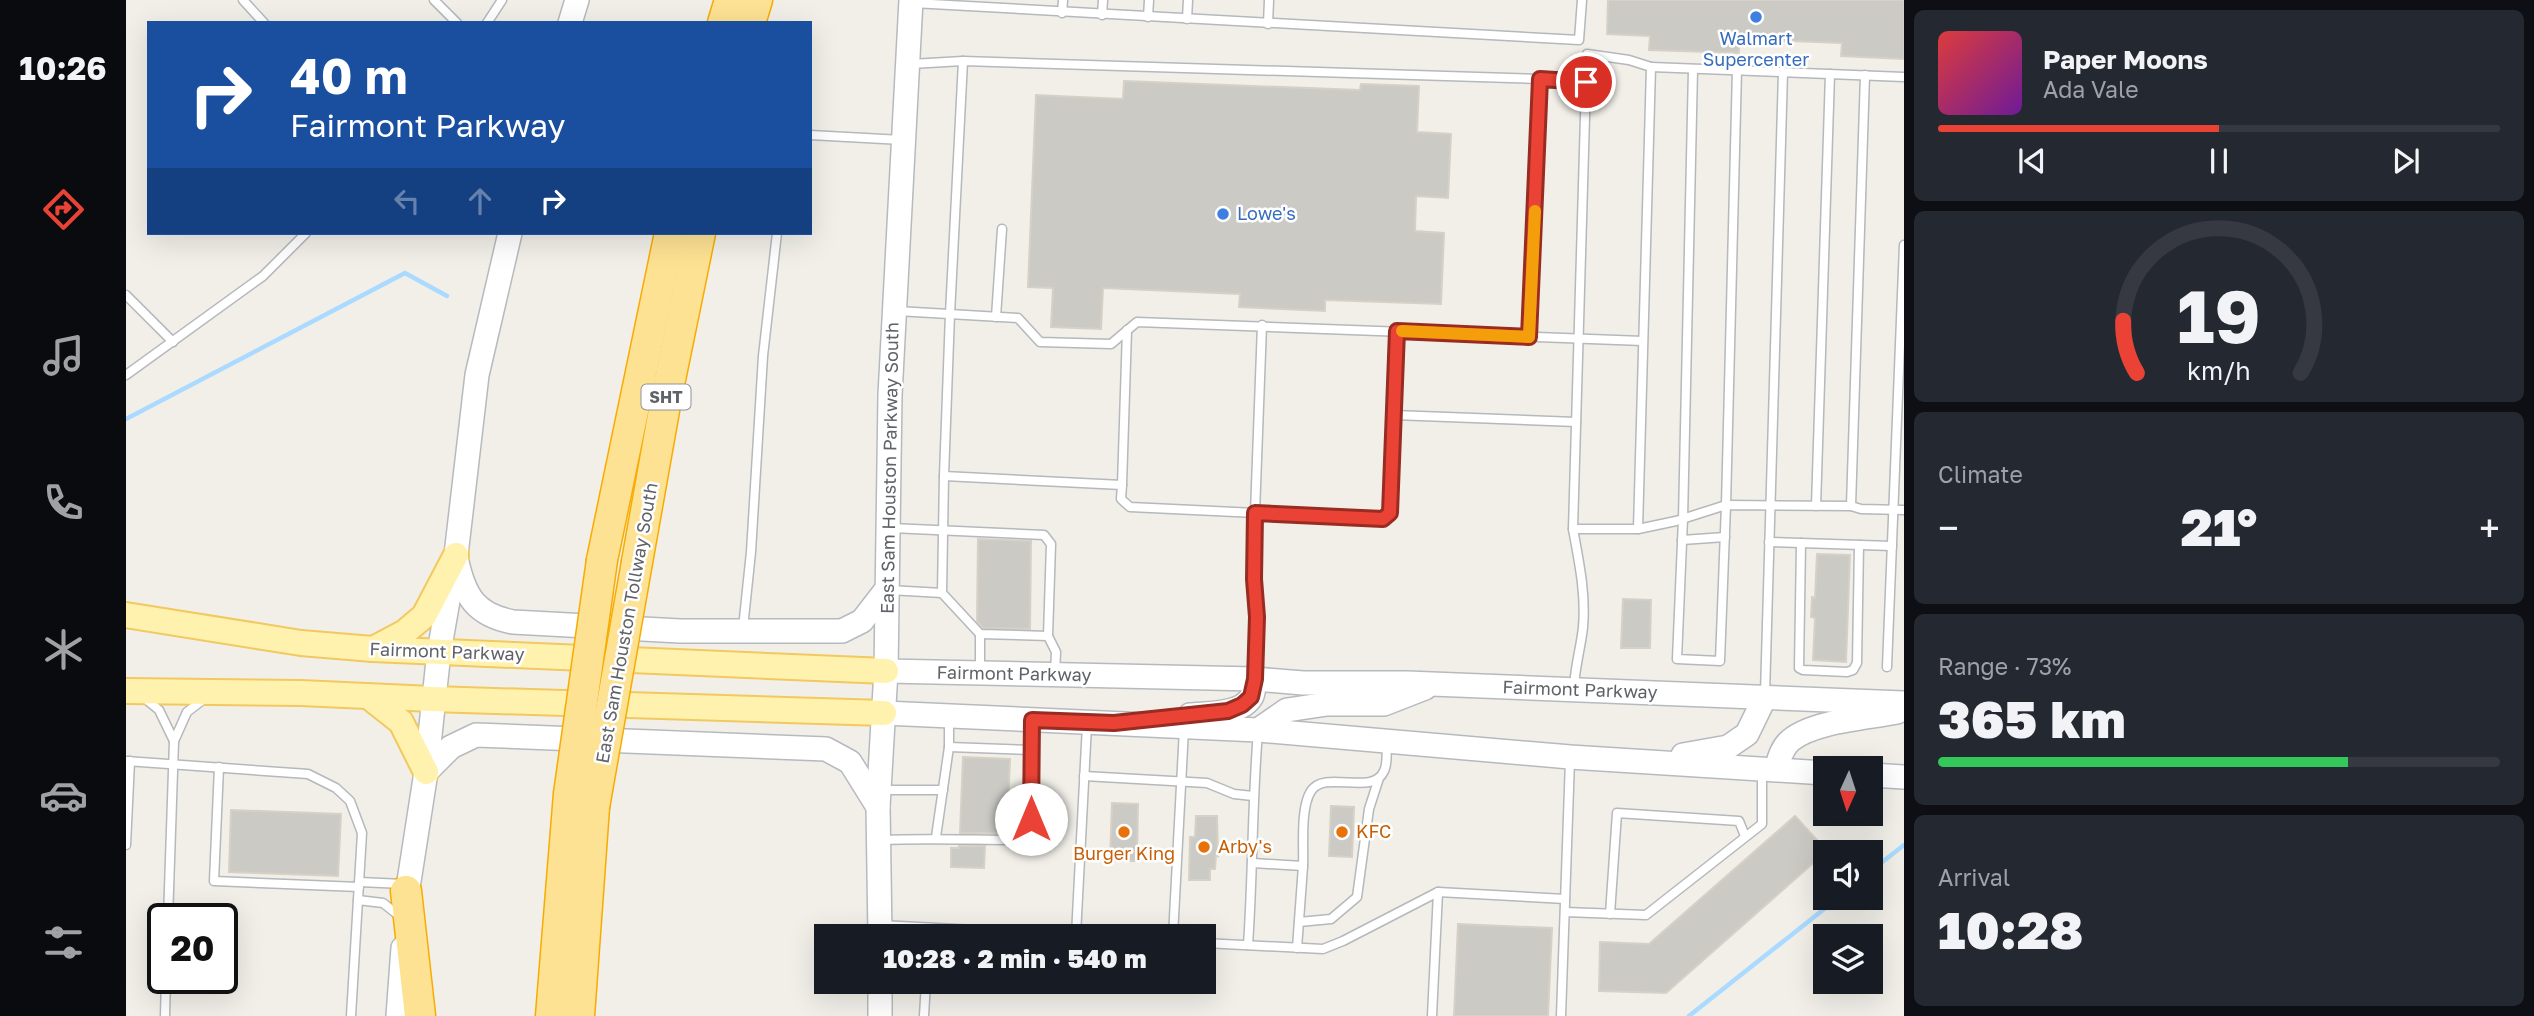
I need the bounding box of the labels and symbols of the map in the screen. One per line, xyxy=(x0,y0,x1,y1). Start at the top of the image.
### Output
marker: Walmart Supercenter xyxy=(1748,9,1764,25)
place label: Walmart Supercenter xyxy=(1703,27,1809,70)
pin xyxy=(1556,52,1616,112)
place label: Lowe's xyxy=(1237,202,1296,224)
marker: Lowe's xyxy=(1215,206,1231,222)
street label: East Sam Houston Parkway South xyxy=(875,322,903,614)
road number: SHT xyxy=(642,384,690,410)
street label: East Sam Houston Tollway South xyxy=(590,481,662,765)
street label: Fairmont Parkway xyxy=(369,637,525,665)
street label: Fairmont Parkway xyxy=(936,661,1092,685)
street label: Fairmont Parkway xyxy=(1502,675,1658,703)
north arrow xyxy=(1813,756,1883,826)
position arrow xyxy=(994,782,1068,856)
place label: KFC xyxy=(1356,820,1391,842)
marker: Burger King xyxy=(1116,824,1132,840)
marker: KFC xyxy=(1334,824,1350,840)
place label: Arby's xyxy=(1218,835,1272,857)
marker: Arby's xyxy=(1196,839,1212,855)
place label: Burger King xyxy=(1073,842,1175,864)
speed limit sign: 20 xyxy=(147,903,238,994)

